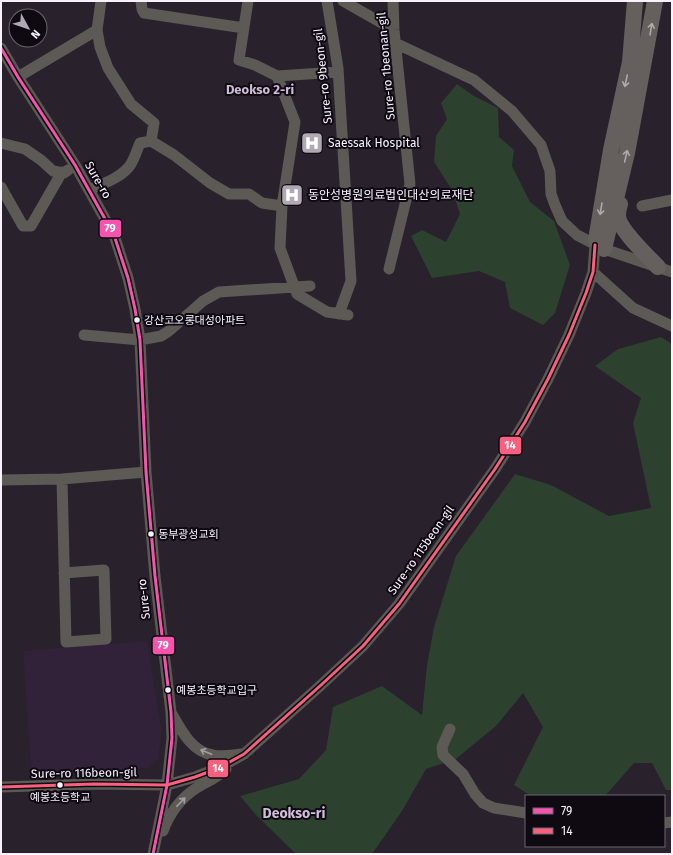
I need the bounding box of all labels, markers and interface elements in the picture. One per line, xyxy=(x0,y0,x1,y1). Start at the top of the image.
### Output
north arrow xyxy=(8,8,48,48)
street label: Sure-ro 1beonan-gil xyxy=(374,11,398,120)
one-way arrow xyxy=(647,22,655,35)
text: N xyxy=(28,27,43,41)
street label: Sure-ro 9beon-gil xyxy=(311,27,335,124)
one-way arrow xyxy=(621,74,629,87)
district label: Deokso 2-ri xyxy=(226,82,294,97)
hospital icon: Saessak Hospital xyxy=(299,130,325,156)
place label: Saessak Hospital xyxy=(328,136,420,150)
one-way arrow xyxy=(623,150,631,163)
street label: Sure-ro xyxy=(82,159,114,201)
hospital icon: 동안성병원의료법인대산의료재단 xyxy=(279,182,305,208)
place label: 동안성병원의료법인대산의료재단 xyxy=(308,188,474,202)
one-way arrow xyxy=(597,202,605,215)
line badge: 79 xyxy=(99,219,122,238)
text: 79 xyxy=(104,222,116,235)
place label: 강산코오롱대성아파트 xyxy=(144,314,245,327)
marker: 강산코오롱대성아파트 xyxy=(132,315,142,325)
line badge: 14 xyxy=(499,436,522,455)
text: 14 xyxy=(504,439,516,452)
street label: Sure-ro 115beon-gil xyxy=(385,502,457,597)
place label: 동부광성교회 xyxy=(158,528,219,541)
marker: 동부광성교회 xyxy=(146,529,156,539)
street label: Sure-ro xyxy=(135,578,153,620)
line badge: 79 xyxy=(152,636,175,655)
text: 79 xyxy=(157,639,169,652)
place label: 예봉초등학교입구 xyxy=(176,684,257,697)
marker: 예봉초등학교입구 xyxy=(163,685,173,695)
one-way arrow xyxy=(200,748,212,756)
line badge: 14 xyxy=(207,759,229,778)
text: 14 xyxy=(212,762,224,775)
street label: Sure-ro 116beon-gil xyxy=(31,765,138,781)
marker: 예봉초등학교 xyxy=(55,780,65,790)
place label: 예봉초등학교 xyxy=(30,791,90,804)
legend xyxy=(525,795,665,847)
one-way arrow xyxy=(176,797,186,807)
text: 79 xyxy=(561,804,572,818)
district label: Deokso-ri xyxy=(263,805,325,822)
text: 14 xyxy=(561,824,573,838)

